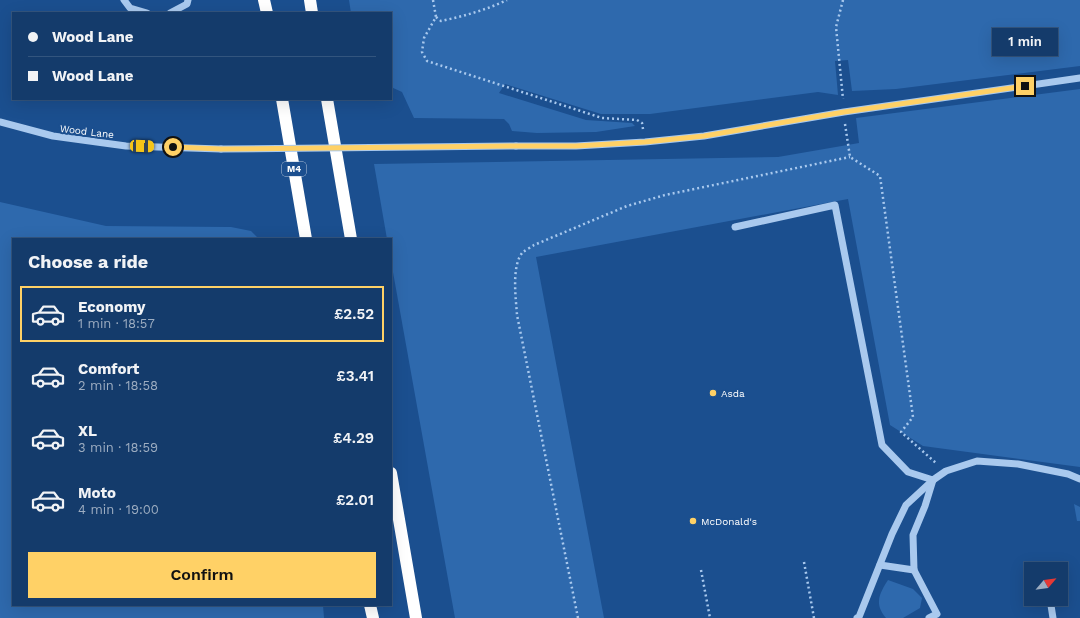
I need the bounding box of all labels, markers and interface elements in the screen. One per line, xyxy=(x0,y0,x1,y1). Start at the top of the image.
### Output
text: Wood Lane xyxy=(52,28,134,46)
callout: 1 min xyxy=(992,28,1058,56)
text: 1 min xyxy=(1008,34,1042,49)
text: Wood Lane xyxy=(52,67,134,85)
route end xyxy=(1016,77,1034,95)
street label: Wood Lane xyxy=(59,123,115,140)
route start xyxy=(164,138,182,156)
car xyxy=(130,140,154,152)
road number: M4 xyxy=(282,162,306,176)
text: Choose a ride xyxy=(28,251,148,272)
icon: car xyxy=(30,296,66,332)
text: Economy xyxy=(78,298,145,316)
text: £2.52 xyxy=(334,305,374,323)
text: 1 min · 18:57 xyxy=(78,316,155,331)
icon: car xyxy=(30,358,66,394)
text: Comfort xyxy=(78,360,139,378)
text: £3.41 xyxy=(336,367,374,385)
text: 2 min · 18:58 xyxy=(78,378,158,393)
marker: Asda xyxy=(708,388,718,398)
place label: Asda xyxy=(721,388,745,399)
icon: car xyxy=(30,420,66,456)
text: XL xyxy=(78,422,97,440)
text: £4.29 xyxy=(333,429,374,447)
text: 3 min · 18:59 xyxy=(78,440,158,455)
icon: car xyxy=(30,482,66,518)
text: Moto xyxy=(78,484,116,502)
text: £2.01 xyxy=(336,491,374,509)
text: 4 min · 19:00 xyxy=(78,502,159,517)
marker: McDonald's xyxy=(688,516,698,526)
place label: McDonald's xyxy=(701,516,757,527)
button: Confirm xyxy=(28,552,376,598)
north arrow xyxy=(1024,562,1068,606)
map controls xyxy=(1024,562,1068,606)

